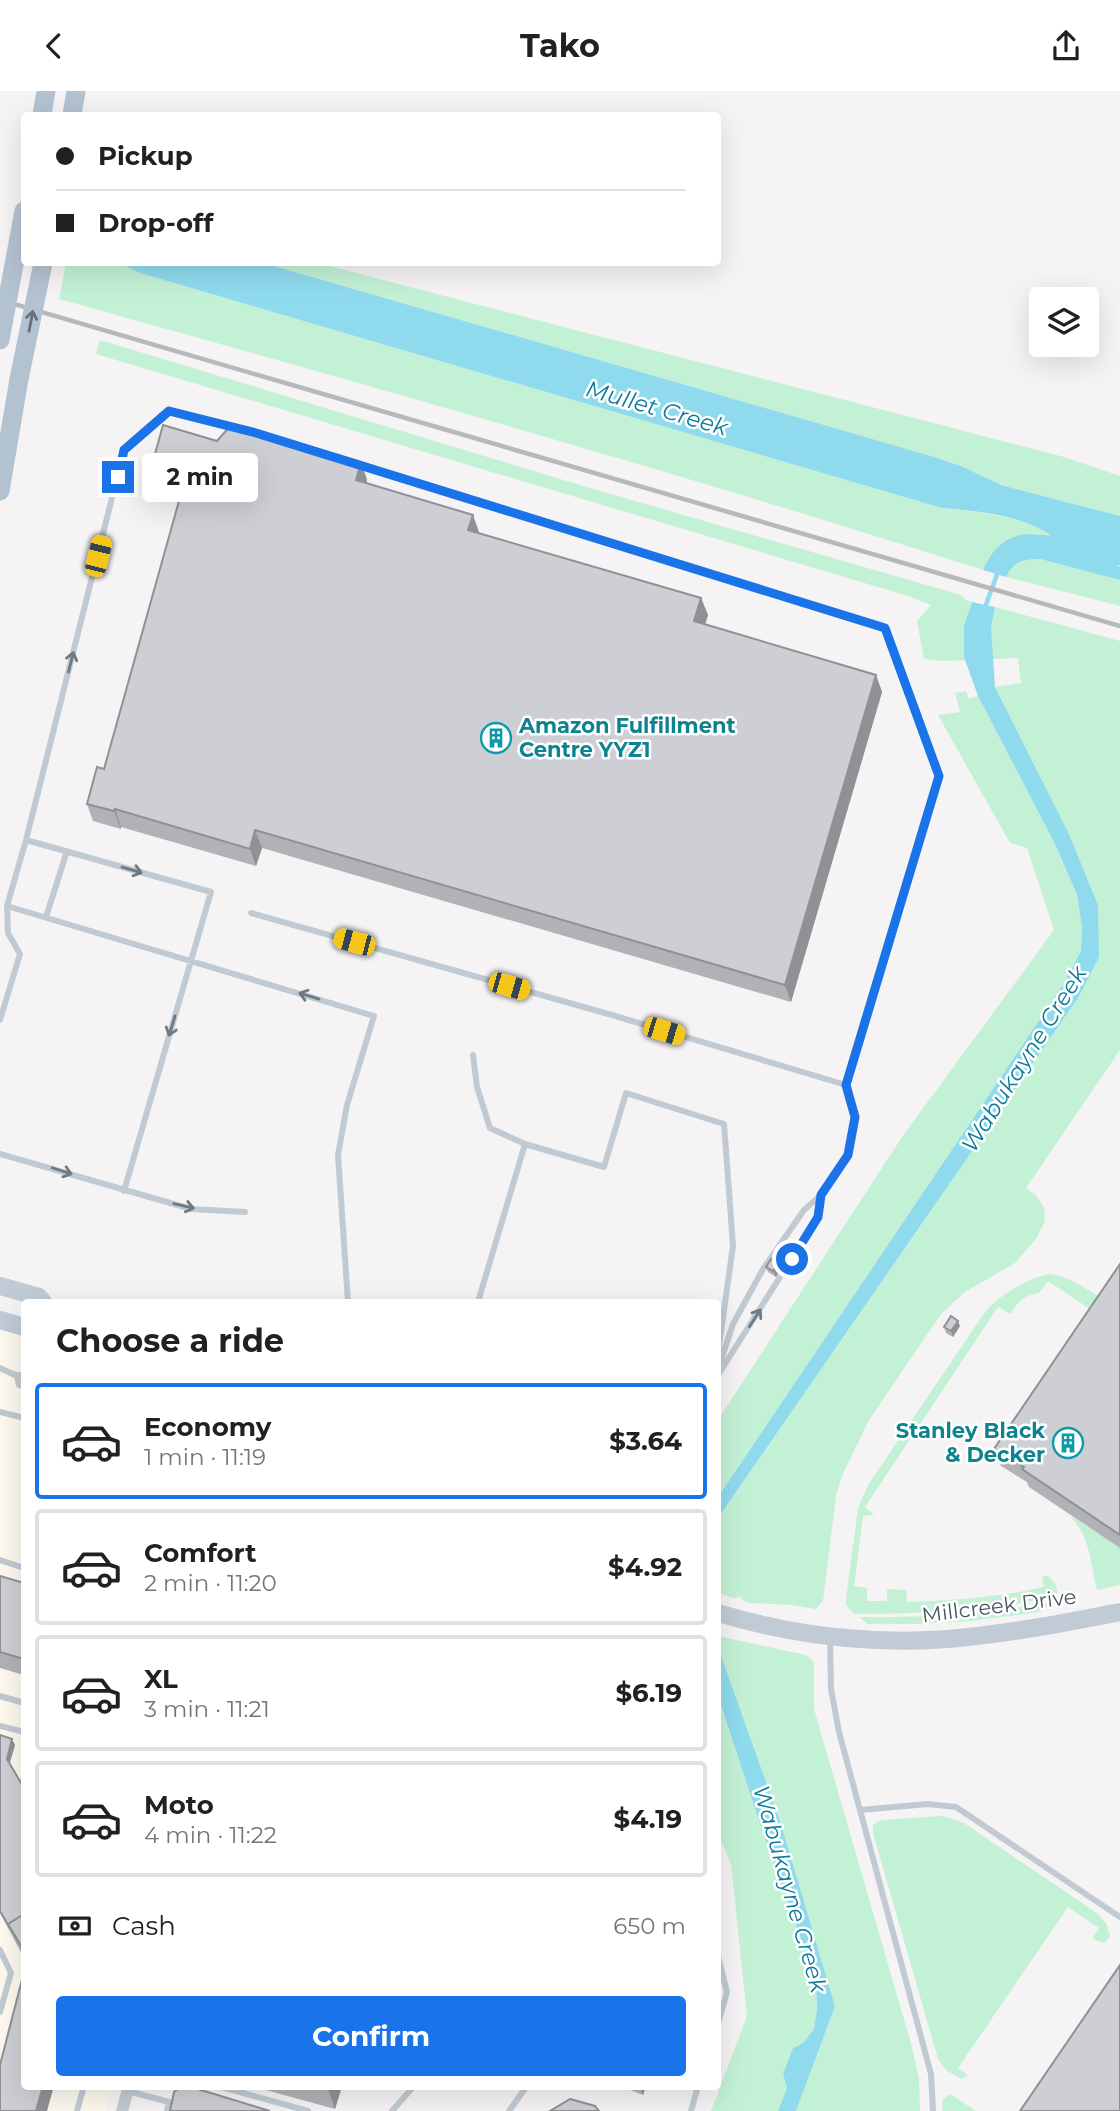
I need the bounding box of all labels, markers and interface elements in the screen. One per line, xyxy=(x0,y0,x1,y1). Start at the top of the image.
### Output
text: Tako xyxy=(520,26,600,65)
icon: back xyxy=(35,27,73,65)
icon: share xyxy=(1047,27,1085,65)
text: Pickup xyxy=(98,140,193,172)
text: Drop-off xyxy=(98,207,213,239)
map controls xyxy=(1029,287,1099,357)
button: layers xyxy=(1029,287,1099,357)
one-way arrow xyxy=(25,310,38,333)
water label: Mullet Creek xyxy=(583,374,732,442)
callout: 2 min xyxy=(142,453,258,501)
route end xyxy=(102,461,134,493)
text: 2 min xyxy=(166,463,234,491)
car xyxy=(83,533,114,579)
one-way arrow xyxy=(65,651,78,674)
place label: Amazon Fulfillment Centre YYZ1 xyxy=(518,713,736,762)
building icon: Amazon Fulfillment Centre YYZ1 xyxy=(479,721,513,755)
one-way arrow xyxy=(121,864,143,877)
car xyxy=(331,926,378,958)
water label: Wabukayne Creek xyxy=(955,960,1093,1157)
car xyxy=(486,970,533,1002)
one-way arrow xyxy=(298,989,320,1002)
one-way arrow xyxy=(165,1015,178,1037)
car xyxy=(641,1015,688,1047)
one-way arrow xyxy=(51,1165,73,1178)
one-way arrow xyxy=(172,1200,195,1214)
route start xyxy=(776,1243,808,1275)
one-way arrow xyxy=(748,1308,762,1328)
text: Choose a ride xyxy=(56,1321,284,1360)
icon: car xyxy=(60,1410,123,1473)
text: Economy xyxy=(144,1411,271,1443)
place label: Stanley Black & Decker xyxy=(896,1418,1045,1467)
text: $3.64 xyxy=(609,1425,682,1457)
building icon: Stanley Black & Decker xyxy=(1051,1426,1085,1460)
text: 1 min · 11:19 xyxy=(144,1443,266,1471)
icon: car xyxy=(60,1536,123,1599)
text: Comfort xyxy=(144,1537,256,1569)
text: $4.92 xyxy=(608,1551,682,1583)
text: 2 min · 11:20 xyxy=(144,1569,277,1597)
street label: Millcreek Drive xyxy=(920,1584,1078,1627)
icon: car xyxy=(60,1662,123,1725)
text: XL xyxy=(144,1663,178,1695)
text: $6.19 xyxy=(615,1677,682,1709)
text: 3 min · 11:21 xyxy=(144,1695,270,1723)
water label: Wabukayne Creek xyxy=(747,1782,833,1997)
icon: car xyxy=(60,1788,123,1851)
text: Moto xyxy=(144,1789,214,1821)
text: $4.19 xyxy=(614,1803,682,1835)
text: 4 min · 11:22 xyxy=(144,1821,277,1849)
icon: cash xyxy=(56,1907,94,1945)
text: Cash xyxy=(112,1910,176,1942)
text: 650 m xyxy=(613,1912,686,1940)
button: Confirm xyxy=(56,1996,686,2076)

